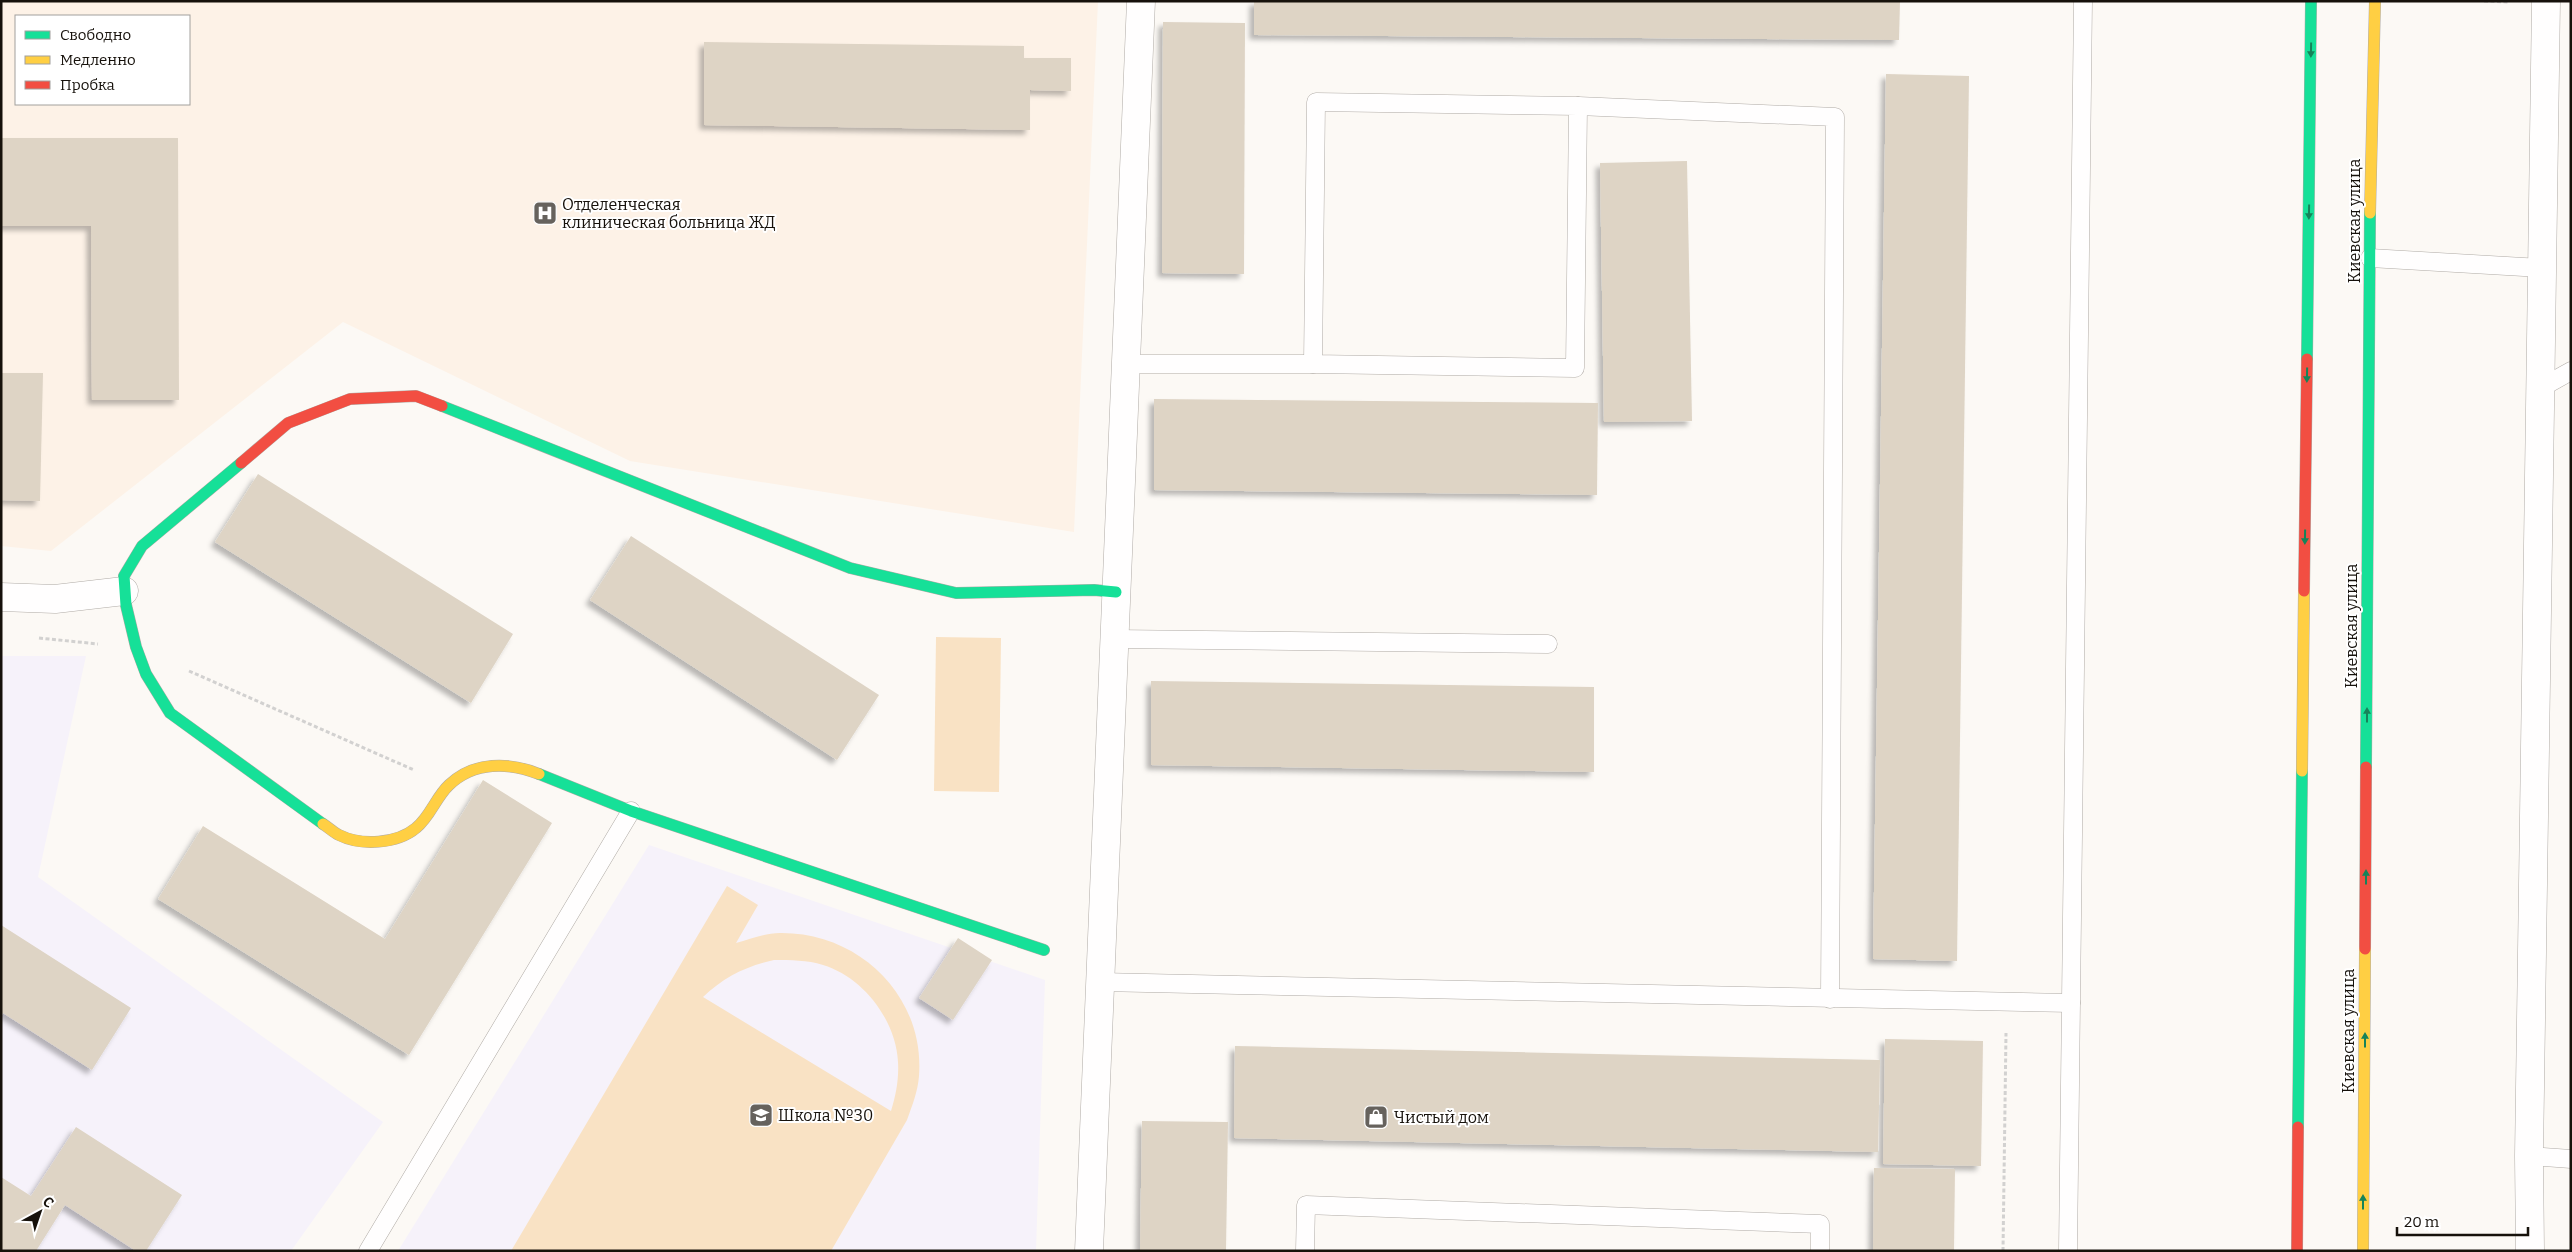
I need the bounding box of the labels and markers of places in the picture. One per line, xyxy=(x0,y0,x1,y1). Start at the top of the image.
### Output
place label: Отделенческая клиническая больница ЖД xyxy=(562,195,776,232)
hospital icon: Отделенческая клиническая больница ЖД xyxy=(532,200,558,226)
school or university icon: Школа №30 xyxy=(748,1102,774,1128)
shop icon: Чистый дом xyxy=(1363,1104,1389,1130)
place label: Школа №30 xyxy=(778,1106,873,1125)
place label: Чистый дом xyxy=(1394,1108,1489,1127)

